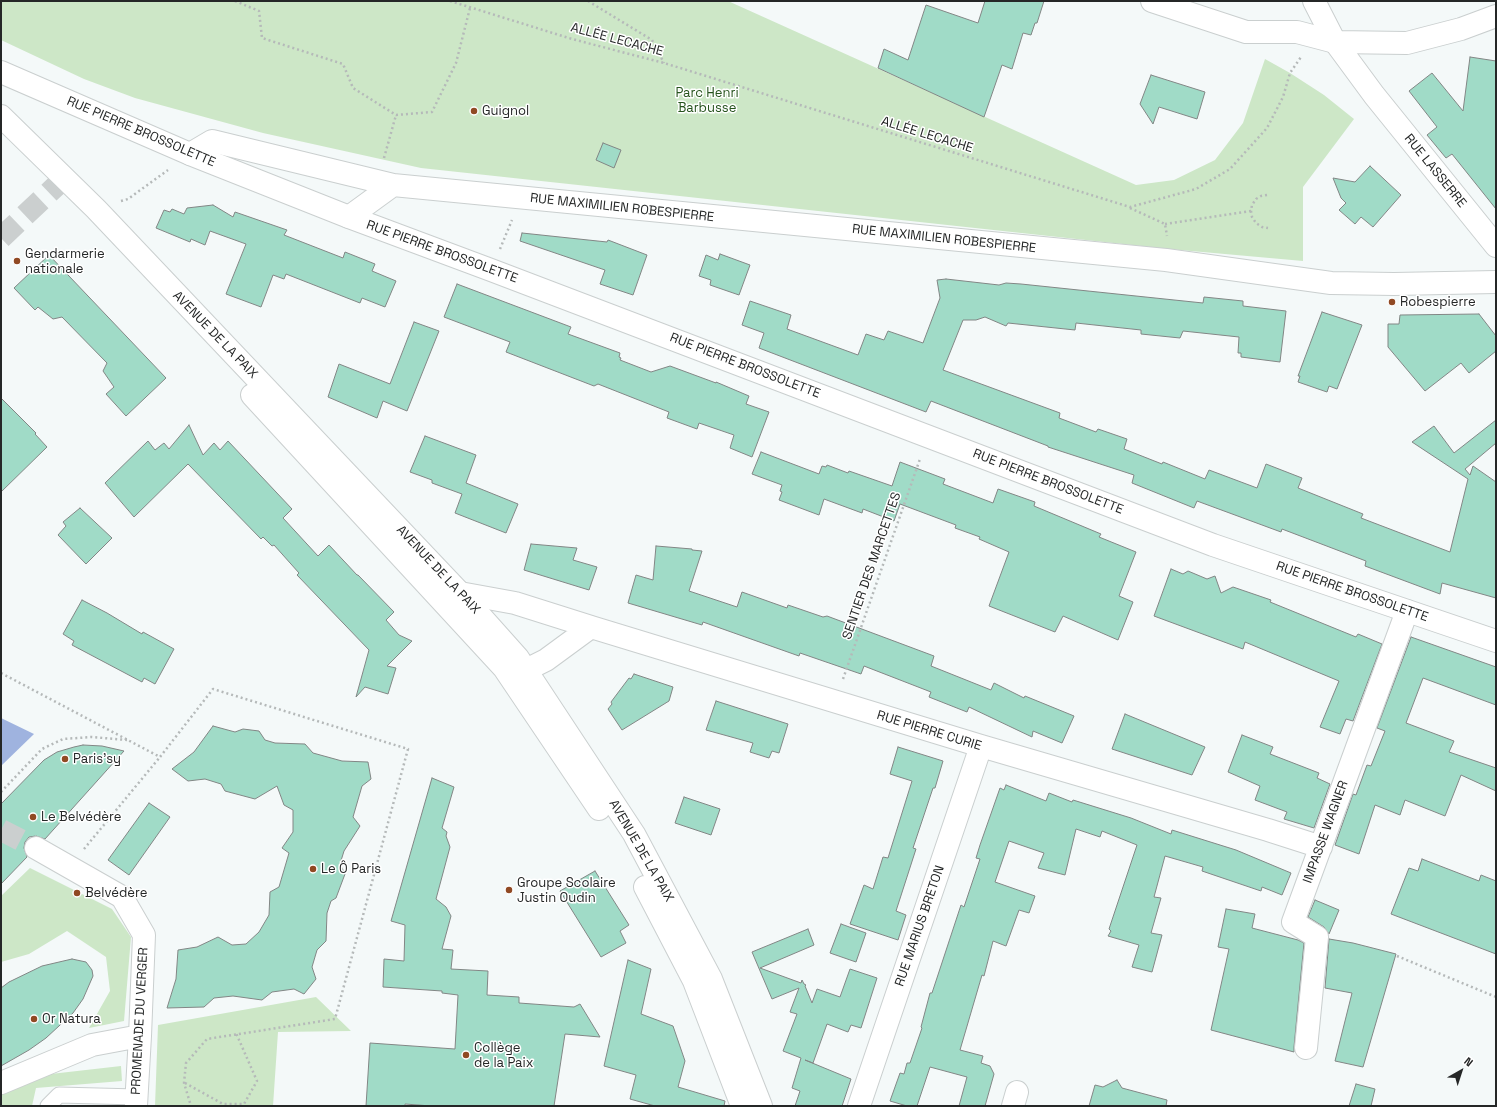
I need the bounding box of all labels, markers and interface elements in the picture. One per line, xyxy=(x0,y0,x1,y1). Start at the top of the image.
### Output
street label: ALLÉE LECACHE xyxy=(569,20,665,60)
park label: Parc Henri Barbusse xyxy=(675,85,739,116)
street label: RUE PIERRE BROSSOLETTE xyxy=(64,94,218,170)
place label: Guignol xyxy=(482,103,529,119)
marker: Guignol xyxy=(469,106,479,116)
street label: ALLÉE LECACHE xyxy=(879,114,975,156)
street label: RUE LASSERRE xyxy=(1401,131,1469,211)
street label: RUE MAXIMILIEN ROBESPIERRE xyxy=(529,191,715,225)
street label: RUE PIERRE BROSSOLETTE xyxy=(364,217,520,287)
street label: RUE MAXIMILIEN ROBESPIERRE xyxy=(851,222,1037,256)
place label: Gendarmerie nationale xyxy=(25,246,105,277)
marker: Gendarmerie nationale xyxy=(12,256,22,266)
street label: AVENUE DE LA PAIX xyxy=(169,288,261,382)
place label: Robespierre xyxy=(1400,294,1476,310)
marker: Robespierre xyxy=(1387,297,1397,307)
street label: RUE PIERRE BROSSOLETTE xyxy=(667,330,823,402)
street label: RUE PIERRE BROSSOLETTE xyxy=(970,446,1126,518)
street label: SENTIER DES MARCETTES xyxy=(839,490,905,642)
street label: AVENUE DE LA PAIX xyxy=(393,522,483,618)
street label: RUE PIERRE BROSSOLETTE xyxy=(1274,559,1430,625)
street label: RUE PIERRE CURIE xyxy=(875,708,983,754)
place label: Paris'sy xyxy=(73,751,121,767)
marker: Paris'sy xyxy=(60,754,70,764)
street label: IMPASSE WAGNER xyxy=(1300,779,1352,885)
street label: AVENUE DE LA PAIX xyxy=(605,797,677,905)
place label: Le Belvédère xyxy=(41,809,121,825)
marker: Le Belvédère xyxy=(28,812,38,822)
place label: Le Ô Paris xyxy=(321,861,381,877)
street label: RUE MARIUS BRETON xyxy=(892,863,948,989)
marker: Le Ô Paris xyxy=(308,864,318,874)
place label: Groupe Scolaire Justin Oudin xyxy=(517,875,616,906)
place label: Belvédère xyxy=(85,885,147,901)
marker: Groupe Scolaire Justin Oudin xyxy=(504,885,514,895)
marker: Belvédère xyxy=(72,888,82,898)
street label: PROMENADE DU VERGER xyxy=(128,947,152,1095)
place label: Or Natura xyxy=(42,1011,101,1027)
marker: Or Natura xyxy=(29,1014,39,1024)
place label: Collège de la Paix xyxy=(474,1040,533,1071)
marker: Collège de la Paix xyxy=(461,1050,471,1060)
north arrow xyxy=(1441,1051,1481,1091)
text: N xyxy=(1461,1054,1476,1069)

